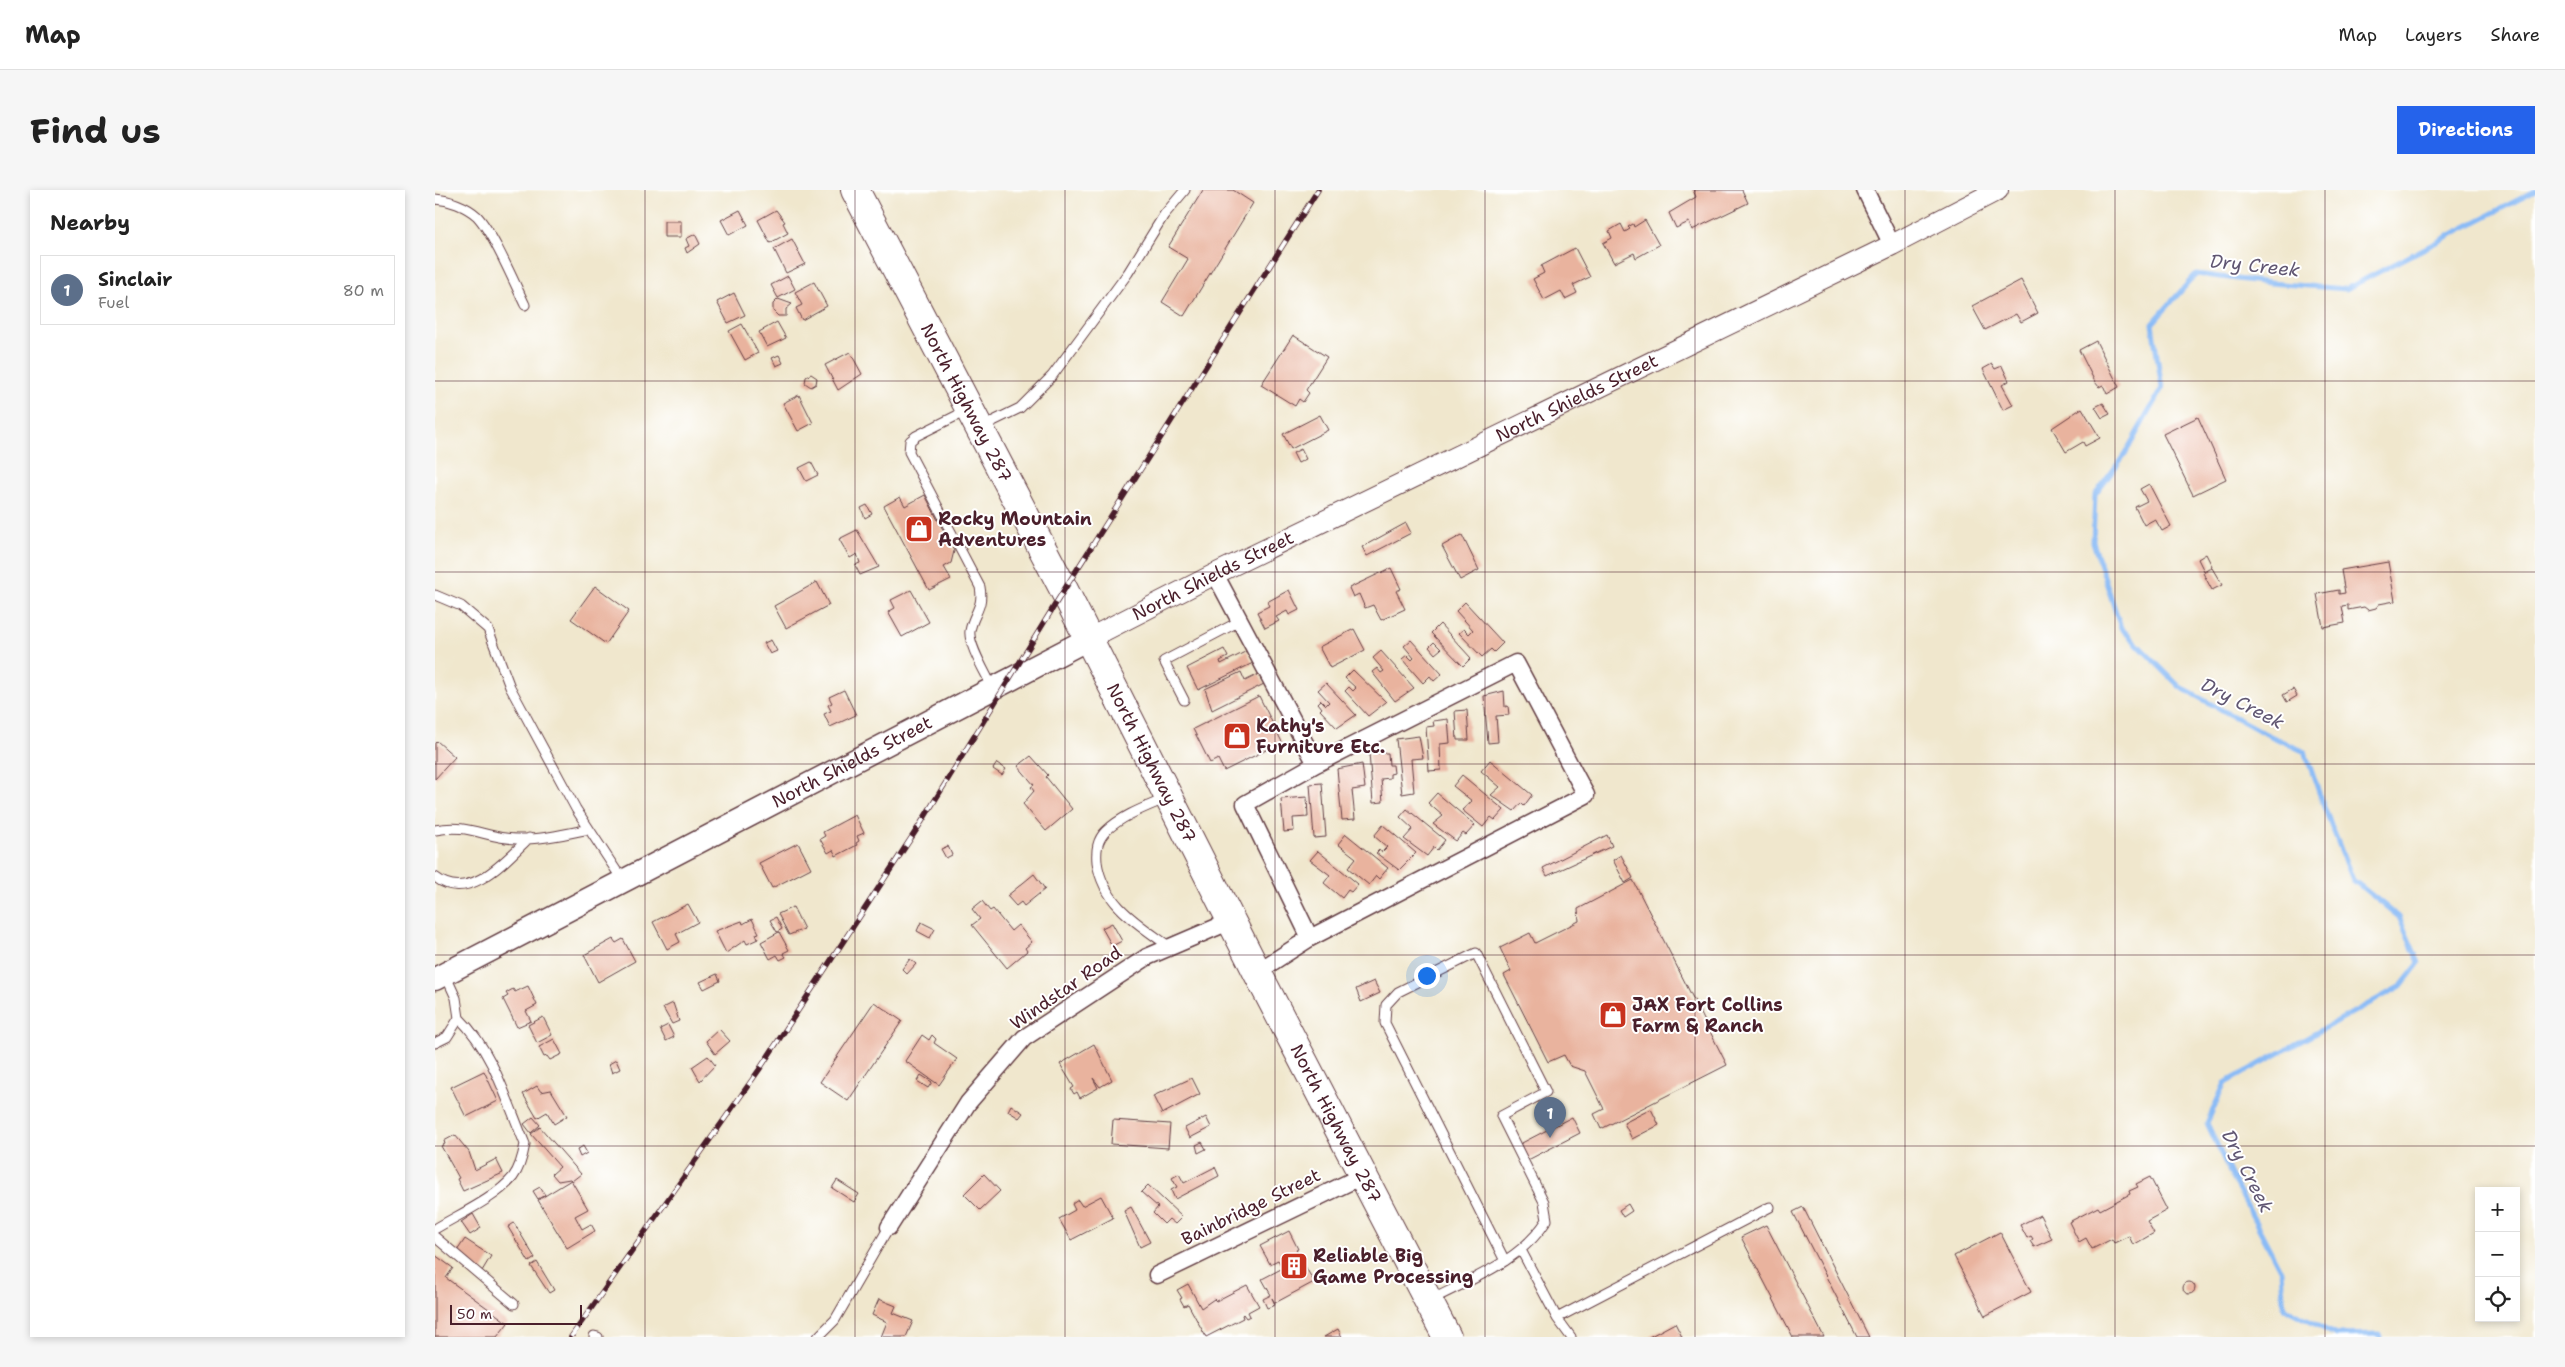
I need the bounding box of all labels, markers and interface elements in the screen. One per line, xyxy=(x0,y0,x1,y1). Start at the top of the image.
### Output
text: Map xyxy=(25,19,81,51)
text: Map xyxy=(2339,23,2377,47)
text: Layers xyxy=(2405,23,2462,47)
text: Share xyxy=(2490,23,2540,47)
button: Directions xyxy=(2397,106,2535,154)
text: Find us xyxy=(30,107,161,154)
text: Nearby xyxy=(50,209,130,237)
water label: Dry Creek xyxy=(2209,248,2301,283)
text: Sinclair xyxy=(98,267,173,292)
text: 1 xyxy=(63,280,71,301)
text: 80 m xyxy=(343,280,384,301)
text: Fuel xyxy=(98,292,129,313)
street label: North Highway 287 xyxy=(915,319,1017,486)
street label: North Shields Street xyxy=(1492,348,1662,448)
place label: Rocky Mountain Adventures xyxy=(938,507,1092,552)
shop icon: Rocky Mountain Adventures xyxy=(904,514,934,544)
street label: North Shields Street xyxy=(1128,526,1298,626)
water label: Dry Creek xyxy=(2197,672,2289,735)
street label: North Highway 287 xyxy=(1101,679,1202,847)
street label: North Shields Street xyxy=(768,710,936,814)
place label: Kathy's Furniture Etc. xyxy=(1256,714,1385,759)
shop icon: Kathy's Furniture Etc. xyxy=(1222,721,1252,751)
street label: Windstar Road xyxy=(1005,941,1127,1035)
your location xyxy=(1414,963,1440,989)
place label: JAX Fort Collins Farm & Ranch xyxy=(1632,993,1783,1038)
shop icon: JAX Fort Collins Farm & Ranch xyxy=(1598,1000,1628,1030)
street label: North Highway 287 xyxy=(1285,1040,1387,1207)
pin: 1 xyxy=(1534,1097,1566,1138)
water label: Dry Creek xyxy=(2216,1125,2279,1217)
street label: Bainbridge Street xyxy=(1177,1163,1325,1251)
map controls xyxy=(2475,1187,2520,1322)
button: + xyxy=(2475,1187,2520,1232)
button: − xyxy=(2475,1232,2520,1277)
place label: Reliable Big Game Processing xyxy=(1313,1244,1474,1289)
building icon: Reliable Big Game Processing xyxy=(1279,1251,1309,1281)
button: locate xyxy=(2475,1277,2520,1322)
scale bar xyxy=(450,1302,583,1325)
text: 50 m xyxy=(457,1305,492,1323)

